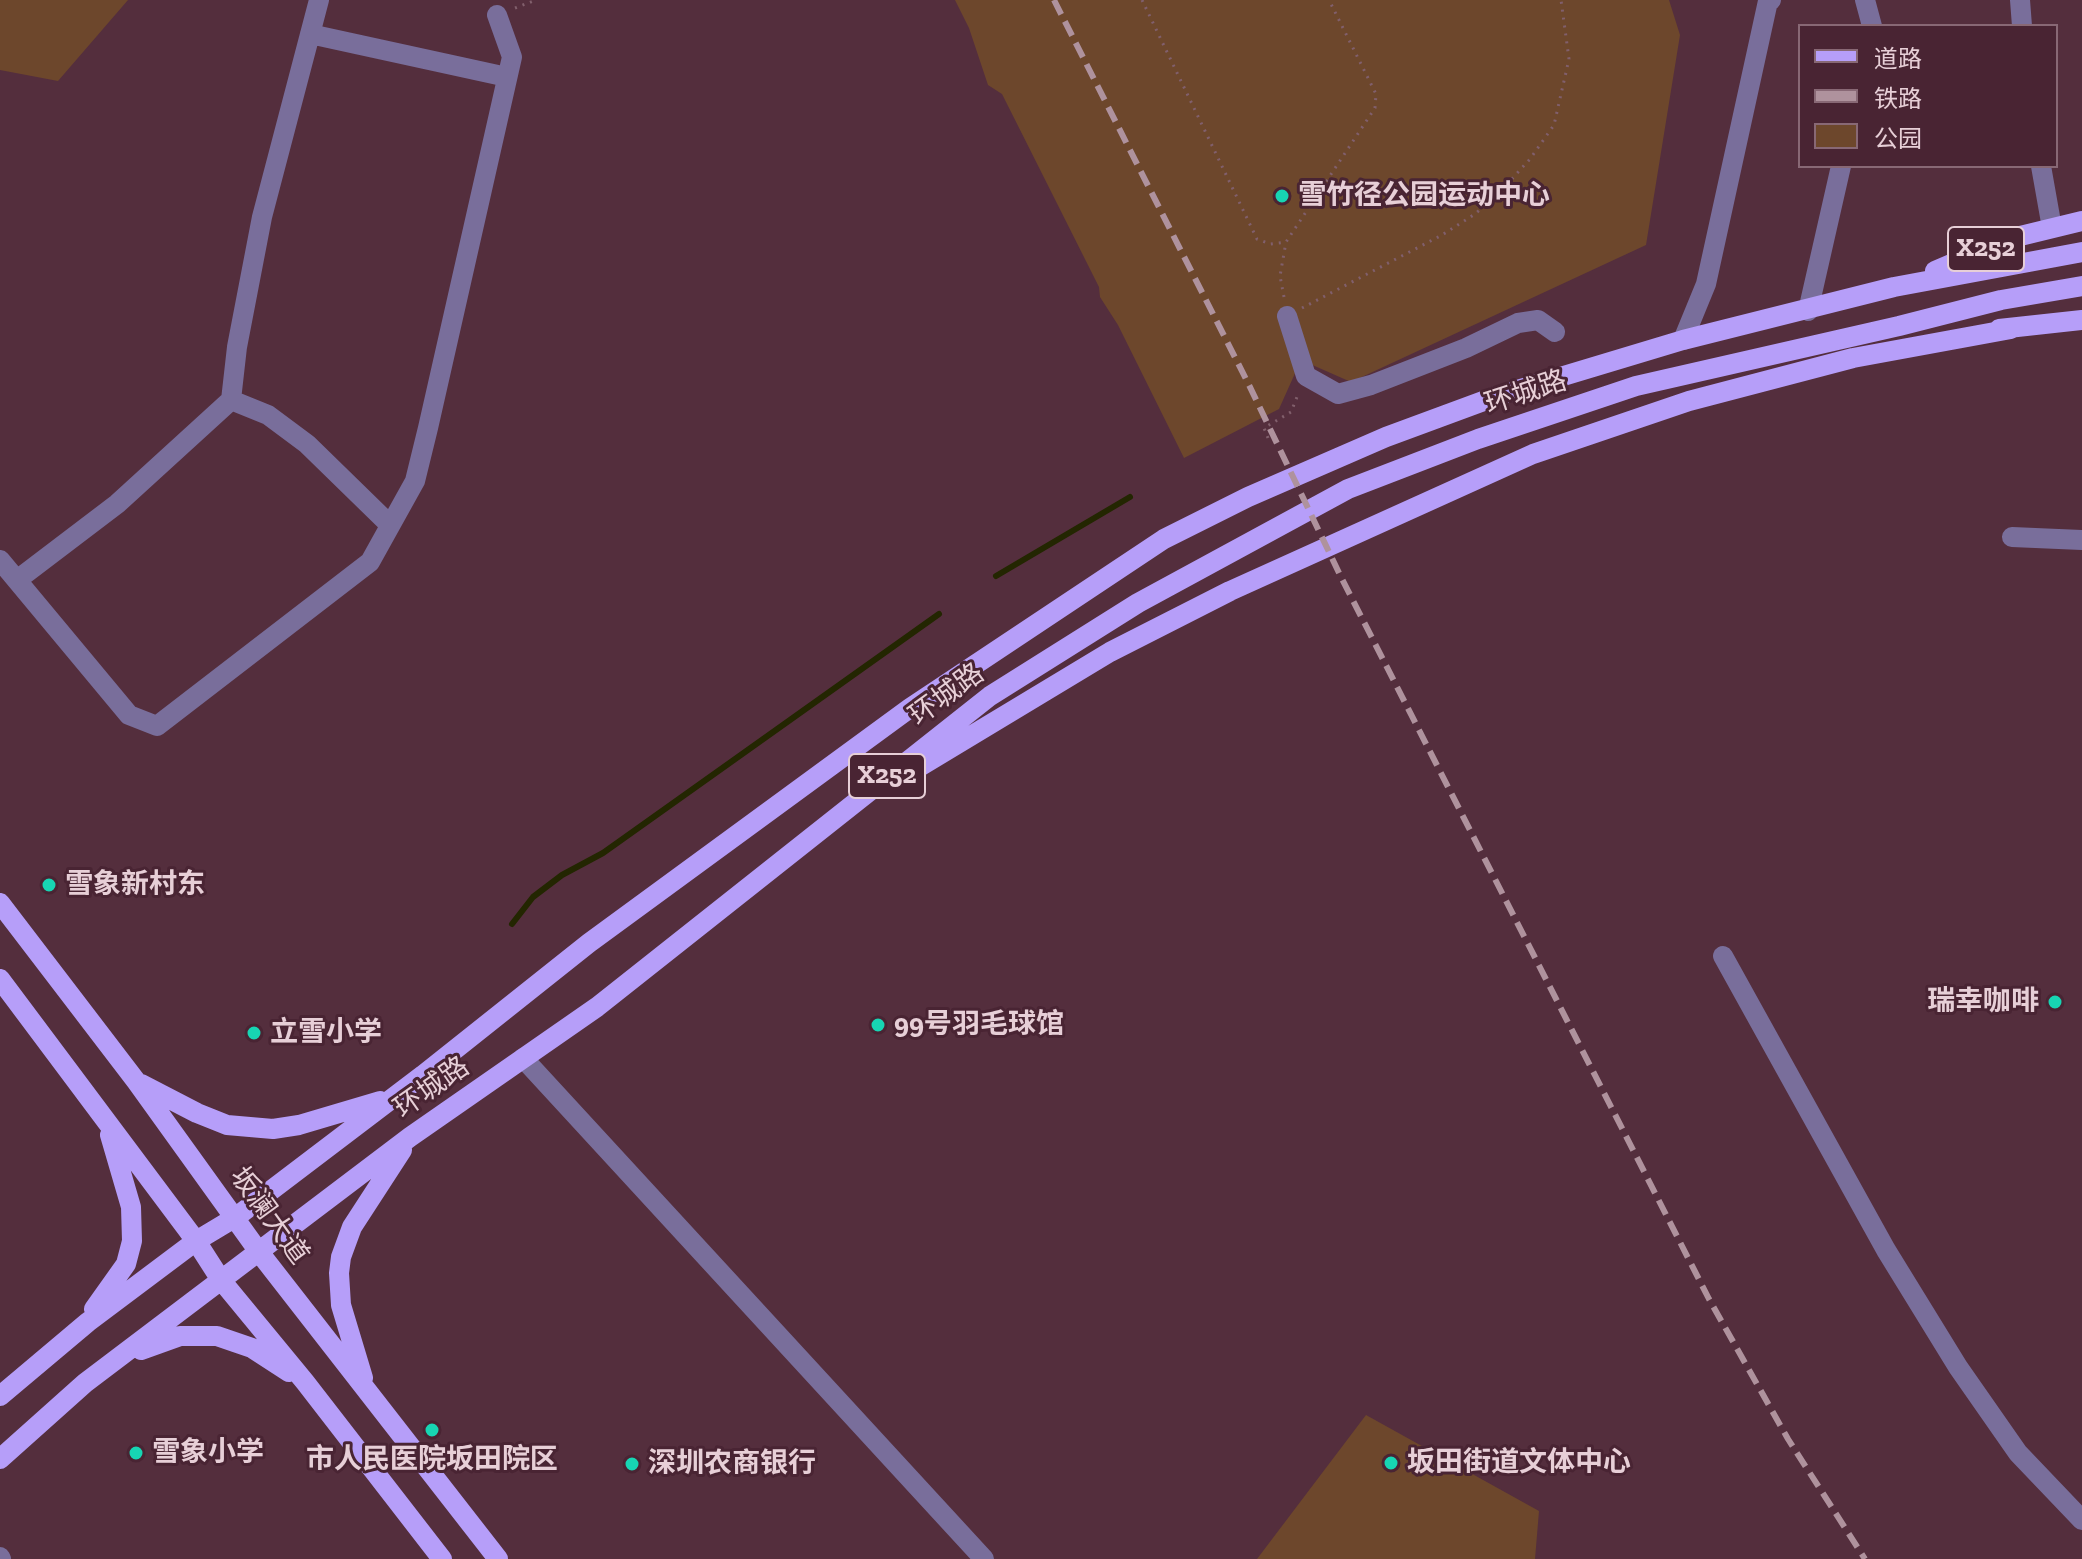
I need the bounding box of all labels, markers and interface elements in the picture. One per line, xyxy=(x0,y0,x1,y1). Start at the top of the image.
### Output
legend xyxy=(1798,24,2058,168)
text: 道路 xyxy=(1874,44,1922,73)
text: 铁路 xyxy=(1874,84,1922,113)
text: 公园 xyxy=(1874,124,1922,153)
place label: 雪竹径公园运动中心 xyxy=(1298,179,1550,213)
marker: 雪竹径公园运动中心 xyxy=(1273,187,1291,205)
road number: X252 xyxy=(1948,227,2024,271)
street label: 环城路 xyxy=(1481,364,1571,422)
street label: 环城路 xyxy=(903,657,991,733)
road number: X252 xyxy=(849,754,925,798)
place label: 雪象新村东 xyxy=(65,868,205,902)
marker: 雪象新村东 xyxy=(40,876,58,894)
place label: 瑞幸咖啡 xyxy=(1927,985,2039,1019)
marker: 瑞幸咖啡 xyxy=(2046,993,2064,1011)
place label: 99号羽毛球馆 xyxy=(894,1008,1064,1042)
place label: 立雪小学 xyxy=(270,1016,382,1050)
marker: 99号羽毛球馆 xyxy=(869,1016,887,1034)
marker: 立雪小学 xyxy=(245,1024,263,1042)
street label: 环城路 xyxy=(388,1050,476,1126)
street label: 坂澜大道 xyxy=(222,1161,316,1271)
marker: 市人民医院坂田院区 xyxy=(423,1421,441,1439)
place label: 雪象小学 xyxy=(152,1436,264,1470)
place label: 市人民医院坂田院区 xyxy=(306,1443,558,1477)
marker: 雪象小学 xyxy=(127,1444,145,1462)
place label: 坂田街道文体中心 xyxy=(1407,1446,1631,1480)
place label: 深圳农商银行 xyxy=(648,1447,816,1481)
marker: 坂田街道文体中心 xyxy=(1382,1454,1400,1472)
marker: 深圳农商银行 xyxy=(623,1455,641,1473)

